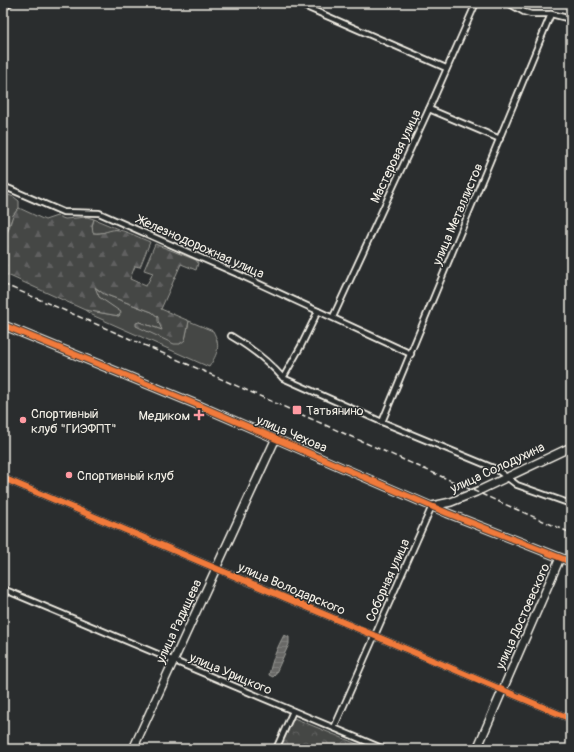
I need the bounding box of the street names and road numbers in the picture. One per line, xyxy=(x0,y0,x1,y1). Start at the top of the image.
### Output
street label: Мастеровая улица xyxy=(367,107,425,206)
street label: улица Металлистов xyxy=(429,161,487,269)
street label: Железнодорожная улица xyxy=(133,211,267,282)
street label: улица Чехова xyxy=(253,411,329,456)
street label: улица Солодухина xyxy=(447,439,547,497)
street label: Соборная улица xyxy=(362,536,413,625)
street label: улица Володарского xyxy=(235,559,348,619)
street label: улица Достоевского xyxy=(492,561,553,673)
street label: улица Радищева xyxy=(152,577,205,667)
street label: улица Урицкого xyxy=(186,649,274,699)

